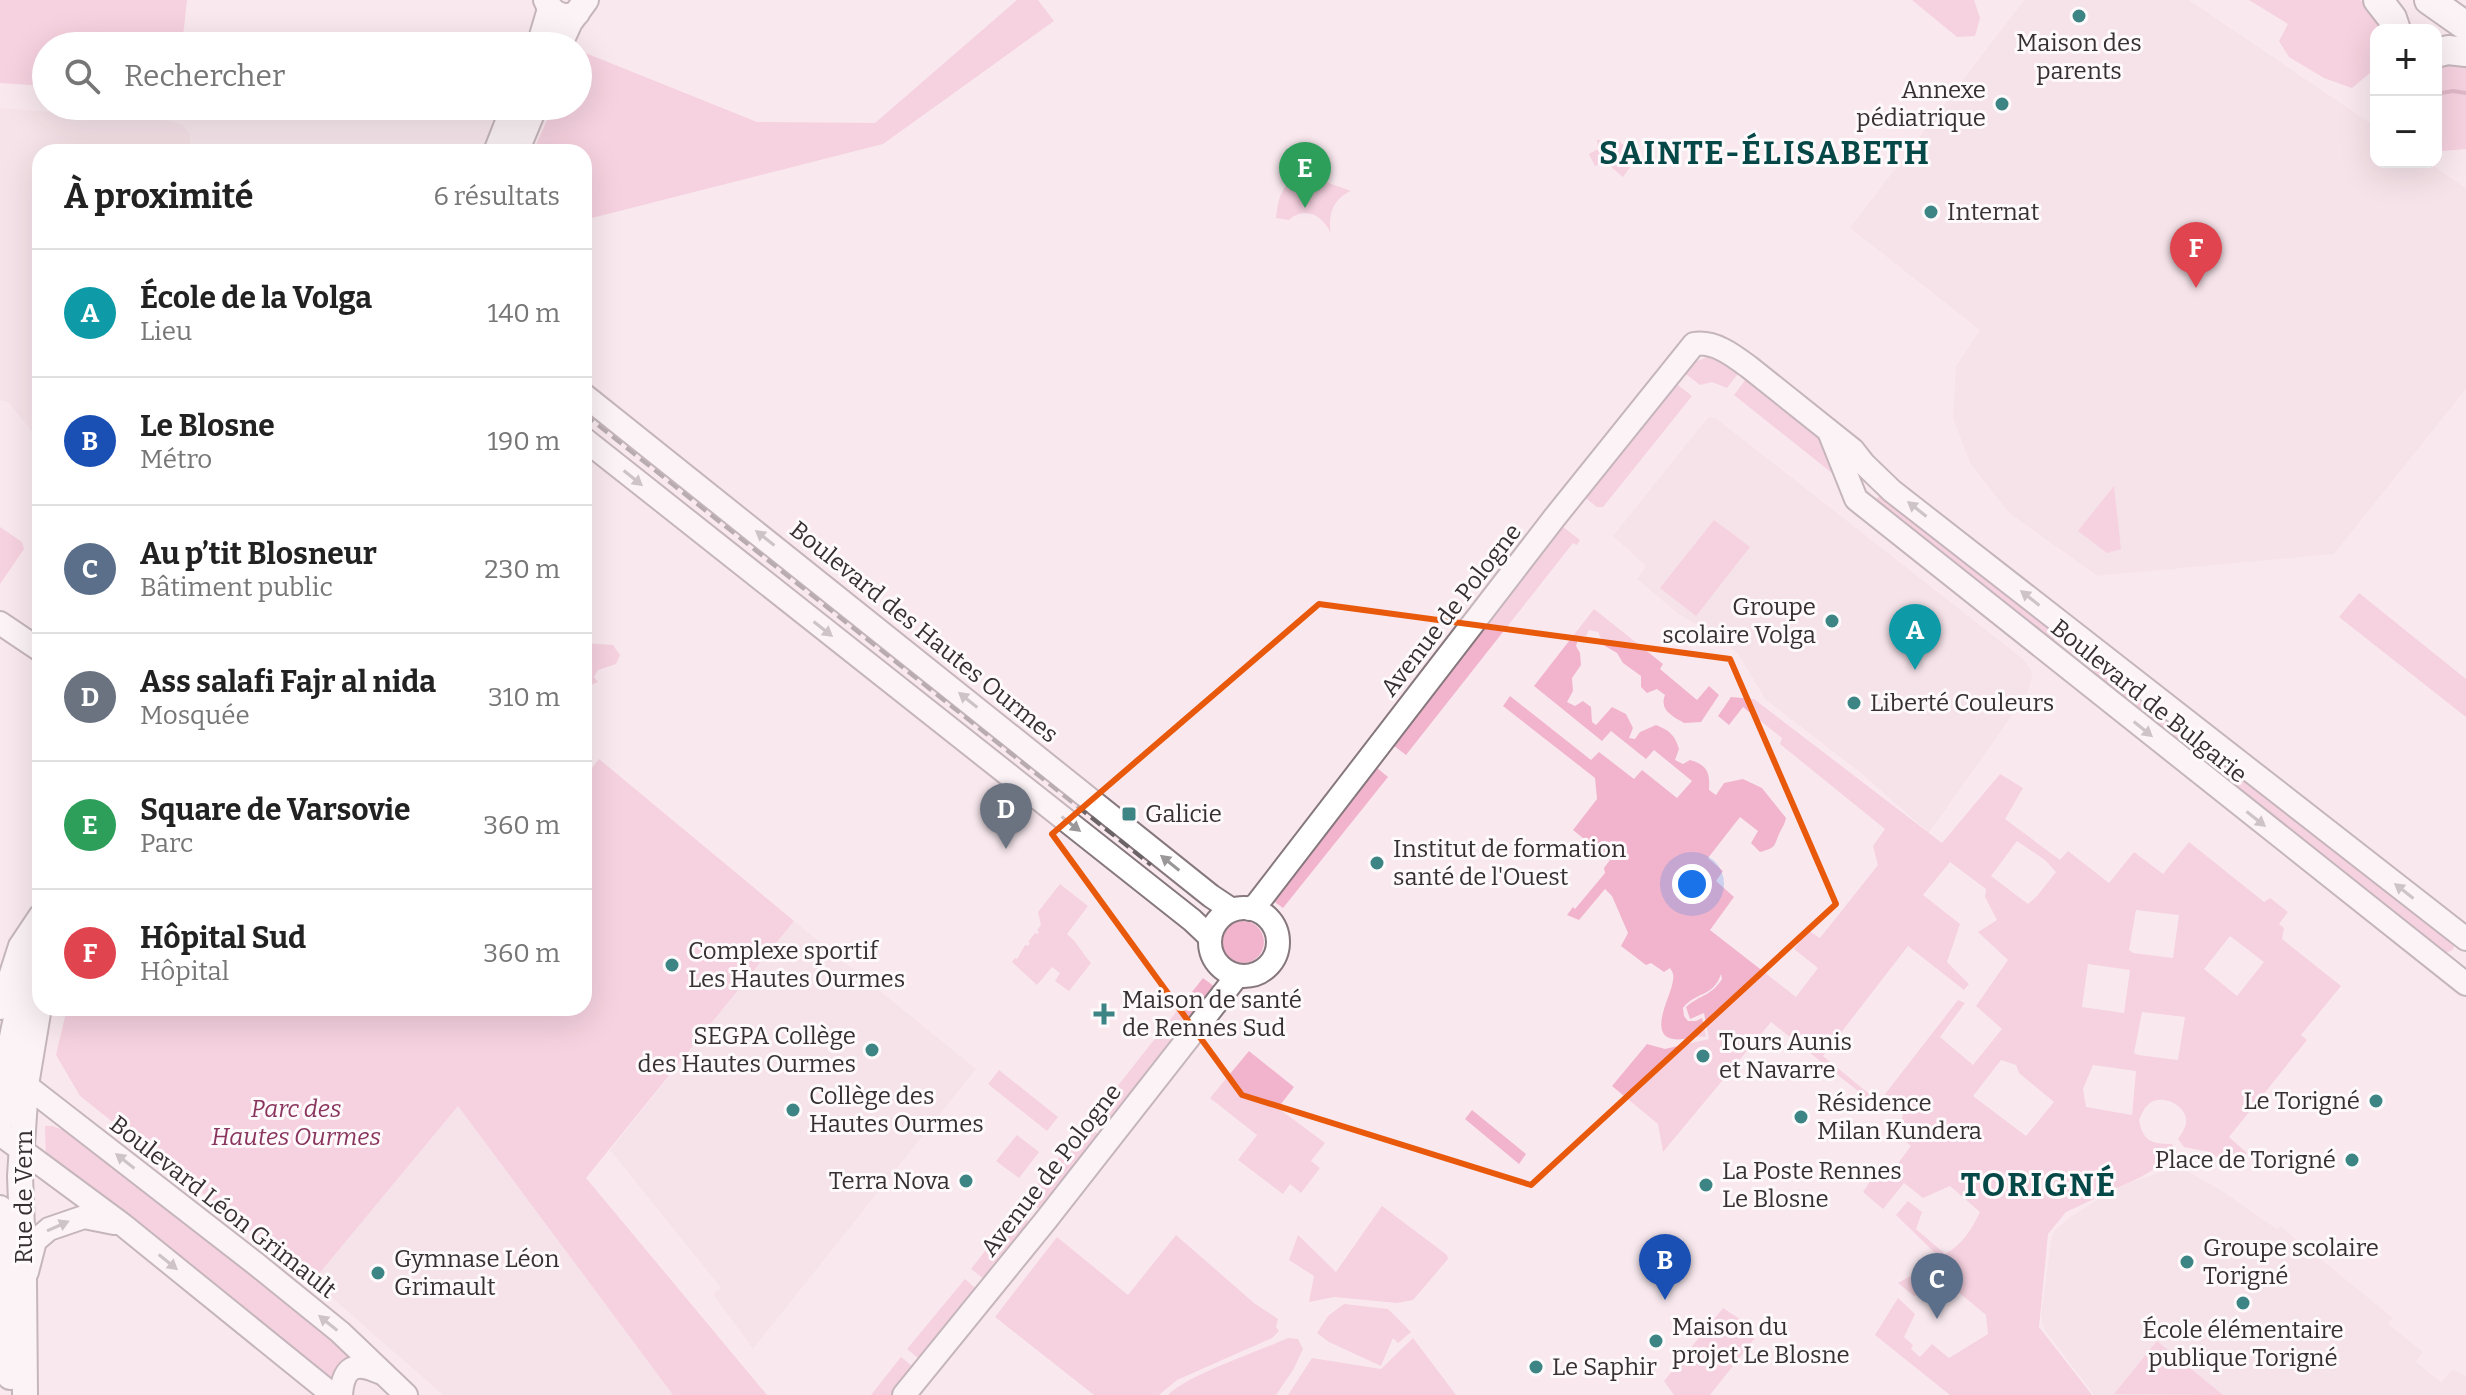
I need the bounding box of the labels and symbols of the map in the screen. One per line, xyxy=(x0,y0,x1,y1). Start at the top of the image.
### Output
marker: Maison des parents xyxy=(2070,7,2088,25)
place label: Maison des parents xyxy=(2016,29,2142,85)
place label: Annexe pédiatrique xyxy=(1856,76,1986,132)
marker: Annexe pédiatrique xyxy=(1993,95,2011,113)
district label: SAINTE-ÉLISABETH xyxy=(1599,132,1931,172)
pin: E xyxy=(1279,142,1331,208)
place label: Internat xyxy=(1947,198,2040,226)
marker: Internat xyxy=(1922,203,1940,221)
pin: F xyxy=(2170,222,2222,288)
one-way arrow xyxy=(623,469,643,486)
one-way arrow xyxy=(1907,502,1927,518)
street label: Boulevard des Hautes Ourmes xyxy=(785,515,1063,749)
street label: Avenue de Pologne xyxy=(1375,518,1527,702)
one-way arrow xyxy=(755,530,775,547)
one-way arrow xyxy=(2020,590,2040,606)
place label: Groupe scolaire Volga xyxy=(1662,593,1816,649)
pin: A xyxy=(1889,604,1941,670)
marker: Groupe scolaire Volga xyxy=(1823,612,1841,630)
street label: Boulevard de Bulgarie xyxy=(2045,613,2253,789)
one-way arrow xyxy=(813,620,833,637)
place label: Liberté Couleurs xyxy=(1870,689,2054,717)
one-way arrow xyxy=(958,692,978,709)
marker: Liberté Couleurs xyxy=(1845,694,1863,712)
one-way arrow xyxy=(2133,721,2153,737)
pin: D xyxy=(980,783,1032,849)
place label: Galicie xyxy=(1145,800,1222,828)
marker: Galicie xyxy=(1120,805,1138,823)
one-way arrow xyxy=(2246,810,2266,827)
one-way arrow xyxy=(1061,816,1081,832)
place label: Institut de formation santé de l'Ouest xyxy=(1393,835,1626,891)
marker: Institut de formation santé de l'Ouest xyxy=(1368,854,1386,872)
one-way arrow xyxy=(1160,855,1180,872)
your location xyxy=(1672,864,1712,904)
one-way arrow xyxy=(2394,884,2414,900)
place label: Complexe sportif Les Hautes Ourmes xyxy=(688,937,905,993)
marker: Complexe sportif Les Hautes Ourmes xyxy=(663,956,681,974)
place label: Maison de santé de Rennes Sud xyxy=(1122,986,1302,1042)
marker: Maison de santé de Rennes Sud xyxy=(1093,1003,1115,1025)
place label: SEGPA Collège des Hautes Ourmes xyxy=(638,1022,856,1078)
place label: Tours Aunis et Navarre xyxy=(1719,1028,1852,1084)
marker: SEGPA Collège des Hautes Ourmes xyxy=(863,1041,881,1059)
marker: Tours Aunis et Navarre xyxy=(1694,1047,1712,1065)
street label: Avenue de Pologne xyxy=(975,1078,1127,1262)
place label: Collège des Hautes Ourmes xyxy=(809,1082,984,1138)
place label: Le Torigné xyxy=(2244,1087,2360,1115)
place label: Résidence Milan Kundera xyxy=(1817,1089,1982,1145)
marker: Le Torigné xyxy=(2367,1092,2385,1110)
park label: Parc des Hautes Ourmes xyxy=(211,1095,381,1151)
marker: Collège des Hautes Ourmes xyxy=(784,1101,802,1119)
marker: Résidence Milan Kundera xyxy=(1792,1108,1810,1126)
street label: Boulevard Léon Grimault xyxy=(104,1110,342,1304)
street label: Rue de Vern xyxy=(10,1130,38,1264)
place label: Place de Torigné xyxy=(2155,1146,2336,1174)
marker: Place de Torigné xyxy=(2343,1151,2361,1169)
one-way arrow xyxy=(115,1154,135,1170)
place label: La Poste Rennes Le Blosne xyxy=(1722,1157,1902,1213)
district label: TORIGNÉ xyxy=(1961,1164,2117,1204)
place label: Terra Nova xyxy=(829,1167,950,1195)
marker: Terra Nova xyxy=(957,1172,975,1190)
marker: La Poste Rennes Le Blosne xyxy=(1697,1176,1715,1194)
one-way arrow xyxy=(46,1220,70,1233)
pin: B xyxy=(1639,1234,1691,1300)
place label: Groupe scolaire Torigné xyxy=(2203,1234,2379,1290)
place label: Gymnase Léon Grimault xyxy=(394,1245,560,1301)
one-way arrow xyxy=(158,1253,178,1270)
pin: C xyxy=(1911,1253,1963,1319)
marker: Groupe scolaire Torigné xyxy=(2178,1253,2196,1271)
marker: Gymnase Léon Grimault xyxy=(369,1264,387,1282)
marker: École élémentaire publique Torigné xyxy=(2234,1294,2252,1312)
place label: Maison du projet Le Blosne xyxy=(1672,1313,1850,1369)
one-way arrow xyxy=(318,1315,338,1332)
place label: École élémentaire publique Torigné xyxy=(2142,1315,2344,1372)
marker: Maison du projet Le Blosne xyxy=(1647,1332,1665,1350)
place label: Le Saphir xyxy=(1552,1353,1657,1381)
marker: Le Saphir xyxy=(1527,1358,1545,1376)

